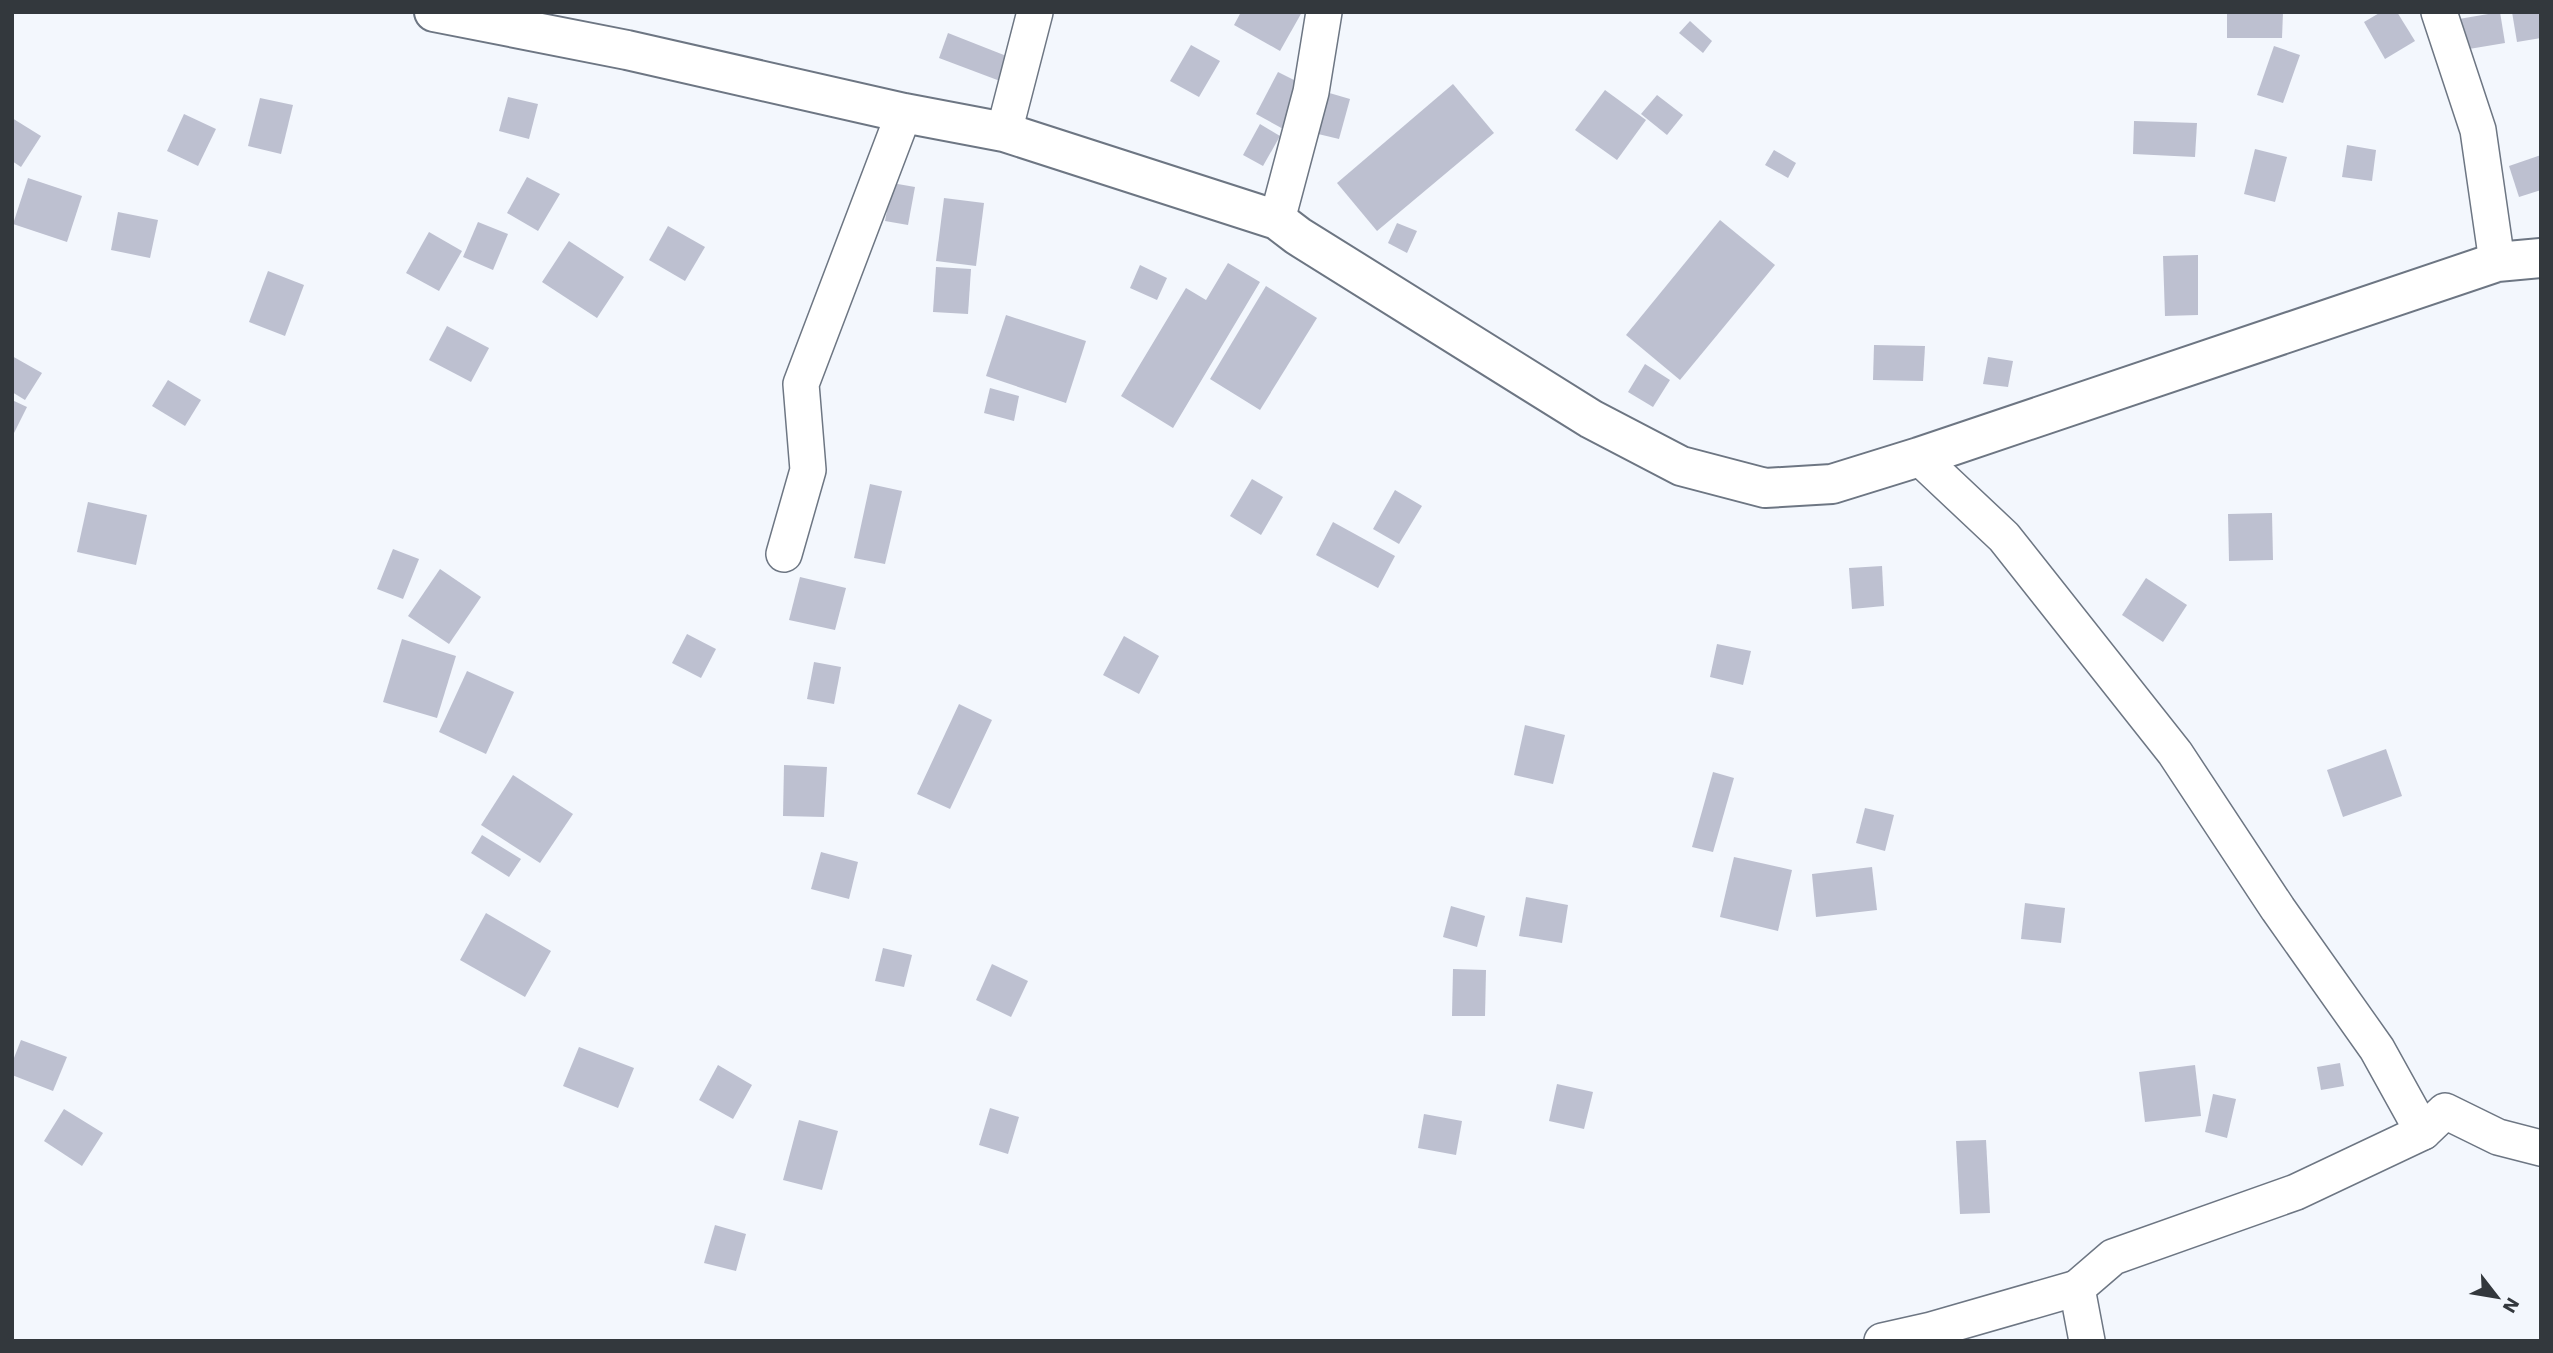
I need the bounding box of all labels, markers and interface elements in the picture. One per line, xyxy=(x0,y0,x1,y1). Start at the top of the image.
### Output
north arrow xyxy=(2462,1262,2532,1332)
text: N xyxy=(2498,1294,2525,1317)

